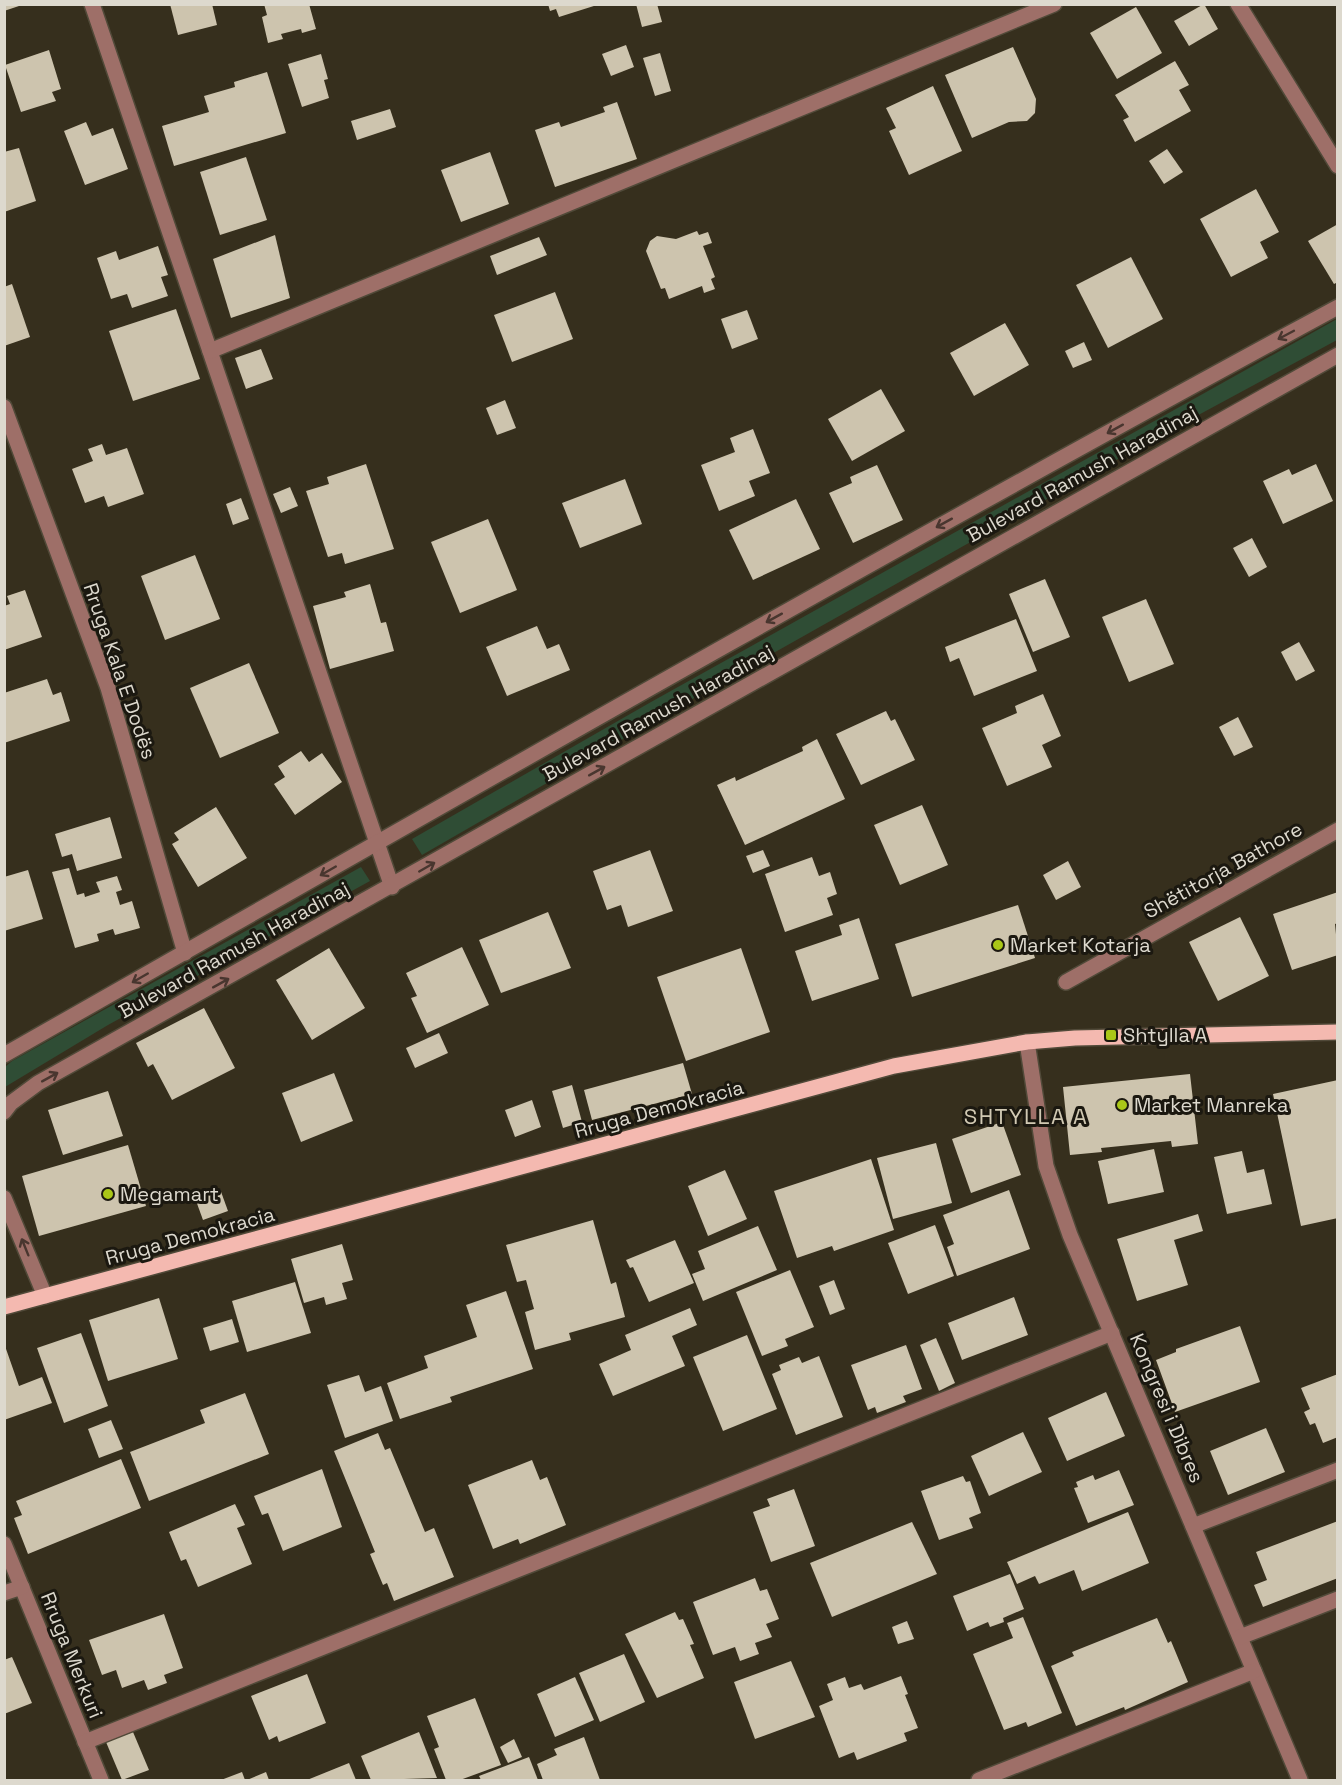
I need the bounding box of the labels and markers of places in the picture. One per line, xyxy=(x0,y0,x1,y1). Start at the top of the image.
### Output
place label: Market Kotarja xyxy=(1010,932,1151,958)
marker: Market Kotarja xyxy=(991,938,1005,952)
place label: Shtylla A xyxy=(1123,1022,1208,1048)
marker: Shtylla A xyxy=(1104,1028,1118,1042)
place label: Market Manreka xyxy=(1134,1092,1288,1118)
marker: Market Manreka xyxy=(1115,1098,1129,1112)
place label: Megamart xyxy=(120,1181,219,1207)
marker: Megamart xyxy=(101,1187,115,1201)

